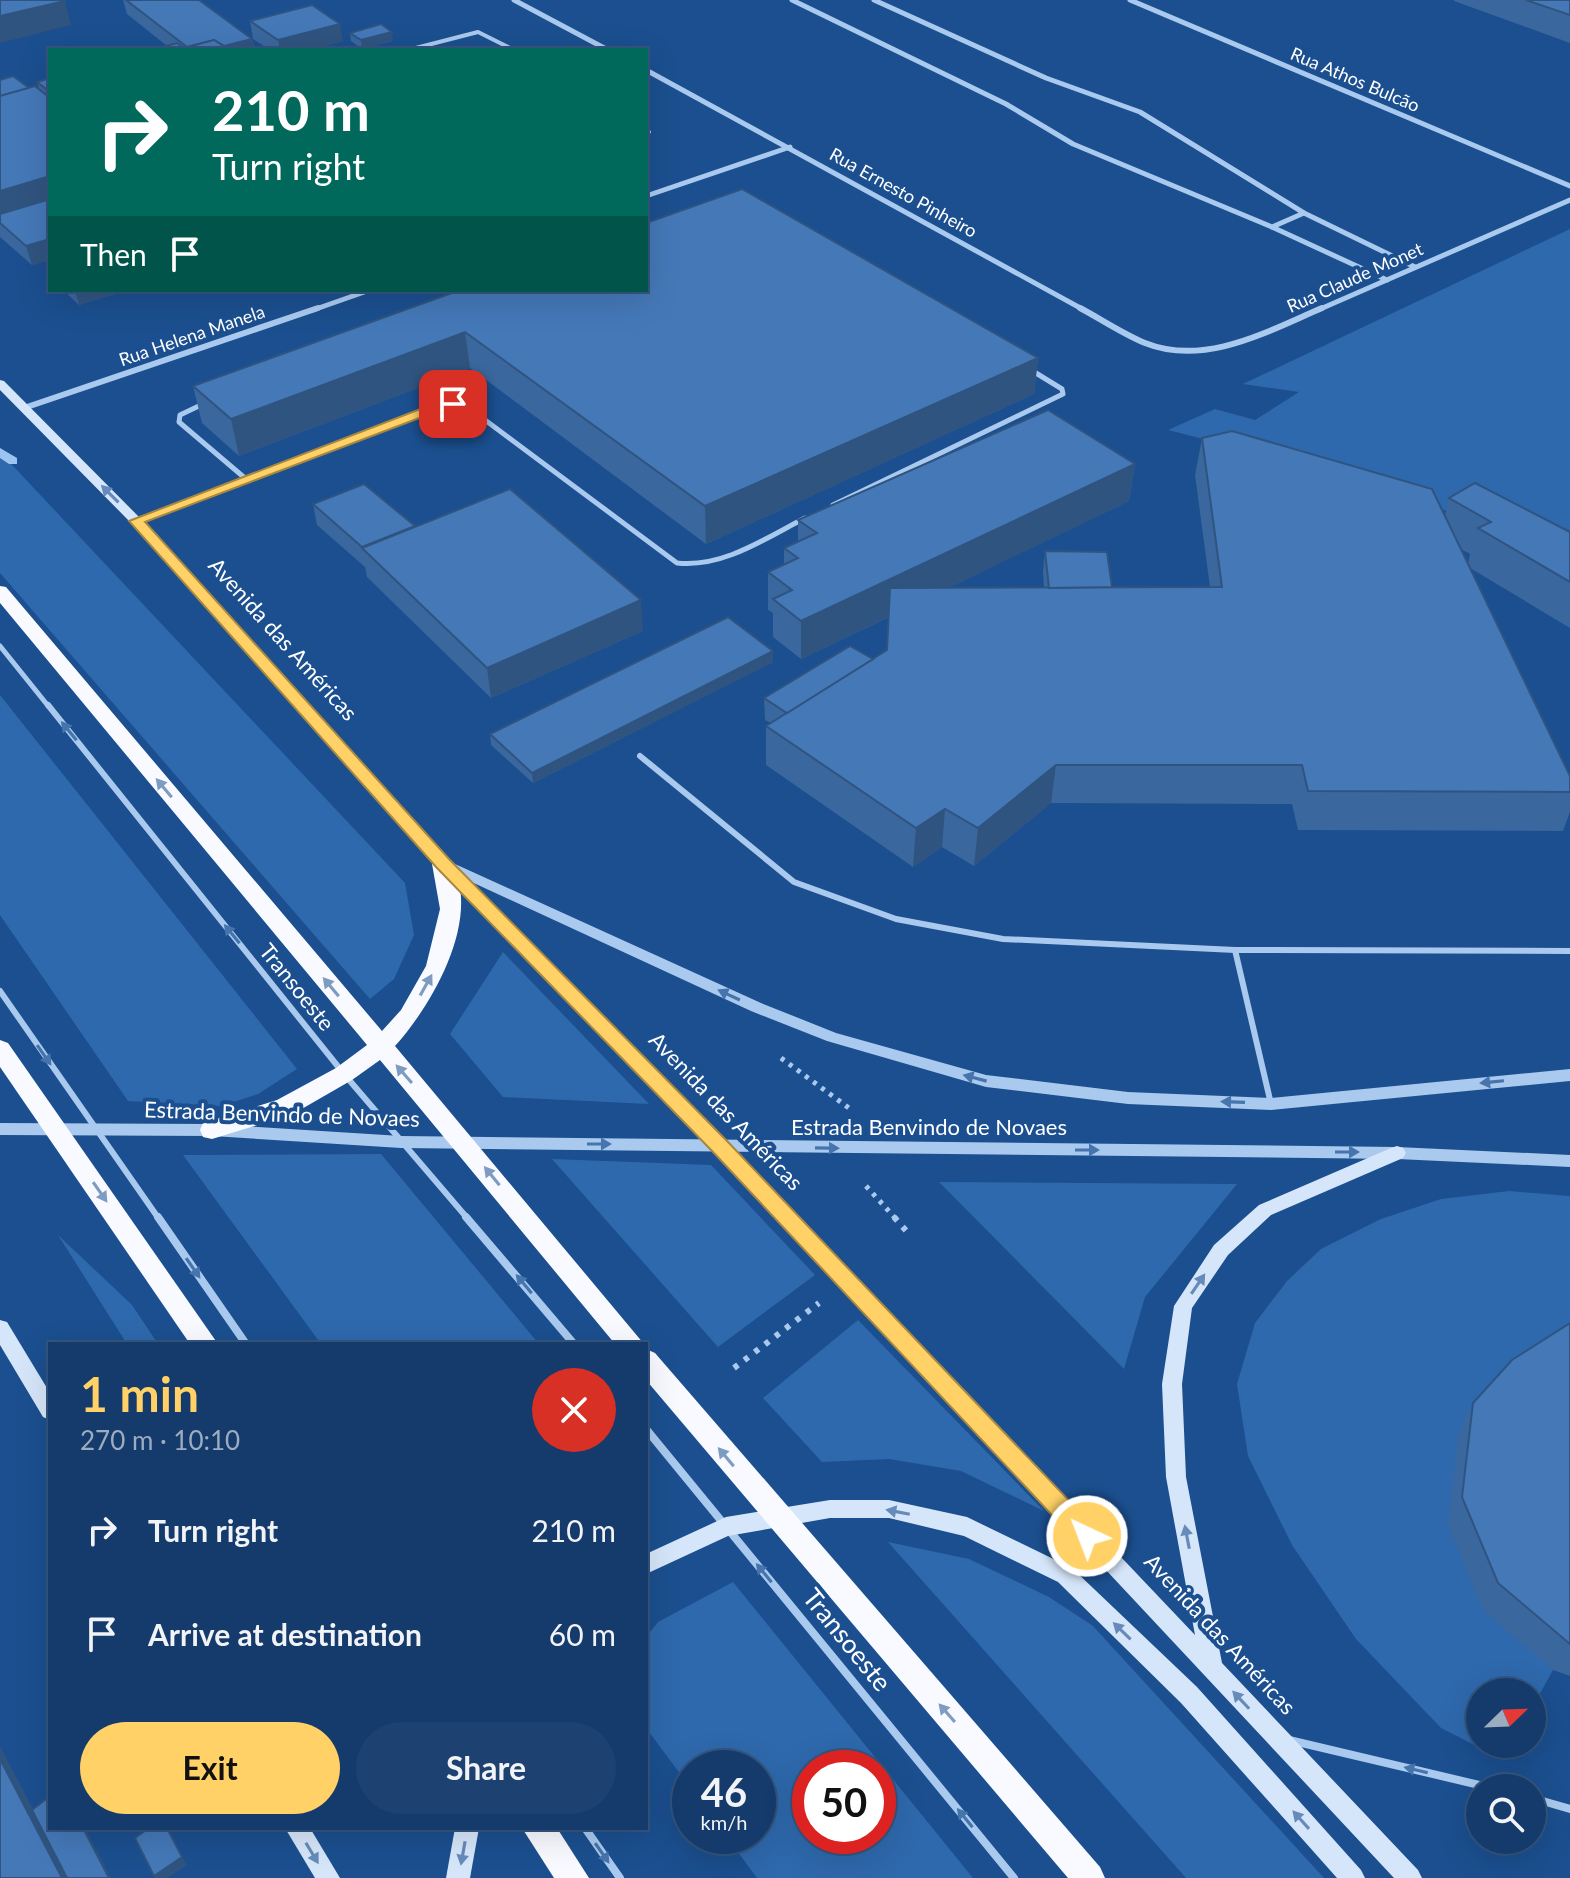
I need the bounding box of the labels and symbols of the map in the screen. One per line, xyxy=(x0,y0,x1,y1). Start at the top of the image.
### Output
street label: Rua Athos Bulcão xyxy=(1288,42,1423,116)
street label: Rua Ernesto Pinheiro xyxy=(826,142,981,242)
street label: Rua Claude Monet xyxy=(1283,237,1426,317)
street label: Rua Helena Manela xyxy=(116,300,268,370)
pin xyxy=(419,370,487,438)
one-way arrow xyxy=(101,485,120,504)
street label: Avenida das Américas xyxy=(203,552,364,726)
one-way arrow xyxy=(61,722,78,742)
one-way arrow xyxy=(156,778,173,798)
one-way arrow xyxy=(224,924,241,944)
street label: Transoeste xyxy=(254,938,341,1036)
one-way arrow xyxy=(420,973,433,996)
one-way arrow xyxy=(323,977,340,997)
one-way arrow xyxy=(717,988,741,1002)
street label: Avenida das Américas xyxy=(644,1026,809,1195)
one-way arrow xyxy=(36,1044,51,1065)
one-way arrow xyxy=(396,1064,414,1083)
one-way arrow xyxy=(963,1071,988,1083)
one-way arrow xyxy=(1479,1076,1504,1089)
street label: Estrada Benvindo de Novaes xyxy=(144,1095,420,1132)
one-way arrow xyxy=(1220,1096,1245,1109)
street label: Estrada Benvindo de Novaes xyxy=(791,1113,1067,1140)
one-way arrow xyxy=(587,1138,612,1150)
one-way arrow xyxy=(815,1142,840,1155)
one-way arrow xyxy=(1075,1144,1100,1157)
one-way arrow xyxy=(1335,1146,1360,1159)
one-way arrow xyxy=(484,1166,501,1186)
one-way arrow xyxy=(92,1182,107,1203)
one-way arrow xyxy=(185,1258,200,1279)
one-way arrow xyxy=(1191,1273,1206,1294)
one-way arrow xyxy=(516,1275,533,1295)
one-way arrow xyxy=(718,1447,735,1467)
position arrow xyxy=(1045,1494,1129,1578)
one-way arrow xyxy=(885,1505,910,1518)
one-way arrow xyxy=(1181,1524,1193,1549)
street label: Avenida das Américas xyxy=(1139,1548,1302,1720)
one-way arrow xyxy=(756,1563,773,1584)
street label: Transoeste xyxy=(797,1581,899,1697)
one-way arrow xyxy=(1113,1622,1132,1641)
north arrow xyxy=(1466,1678,1546,1758)
one-way arrow xyxy=(1232,1690,1250,1709)
one-way arrow xyxy=(938,1703,956,1723)
speed limit sign: 50 xyxy=(792,1750,896,1854)
one-way arrow xyxy=(1404,1763,1429,1776)
one-way arrow xyxy=(957,1808,974,1828)
one-way arrow xyxy=(1292,1811,1310,1830)
one-way arrow xyxy=(456,1841,468,1866)
one-way arrow xyxy=(305,1842,319,1864)
one-way arrow xyxy=(594,1842,610,1864)

